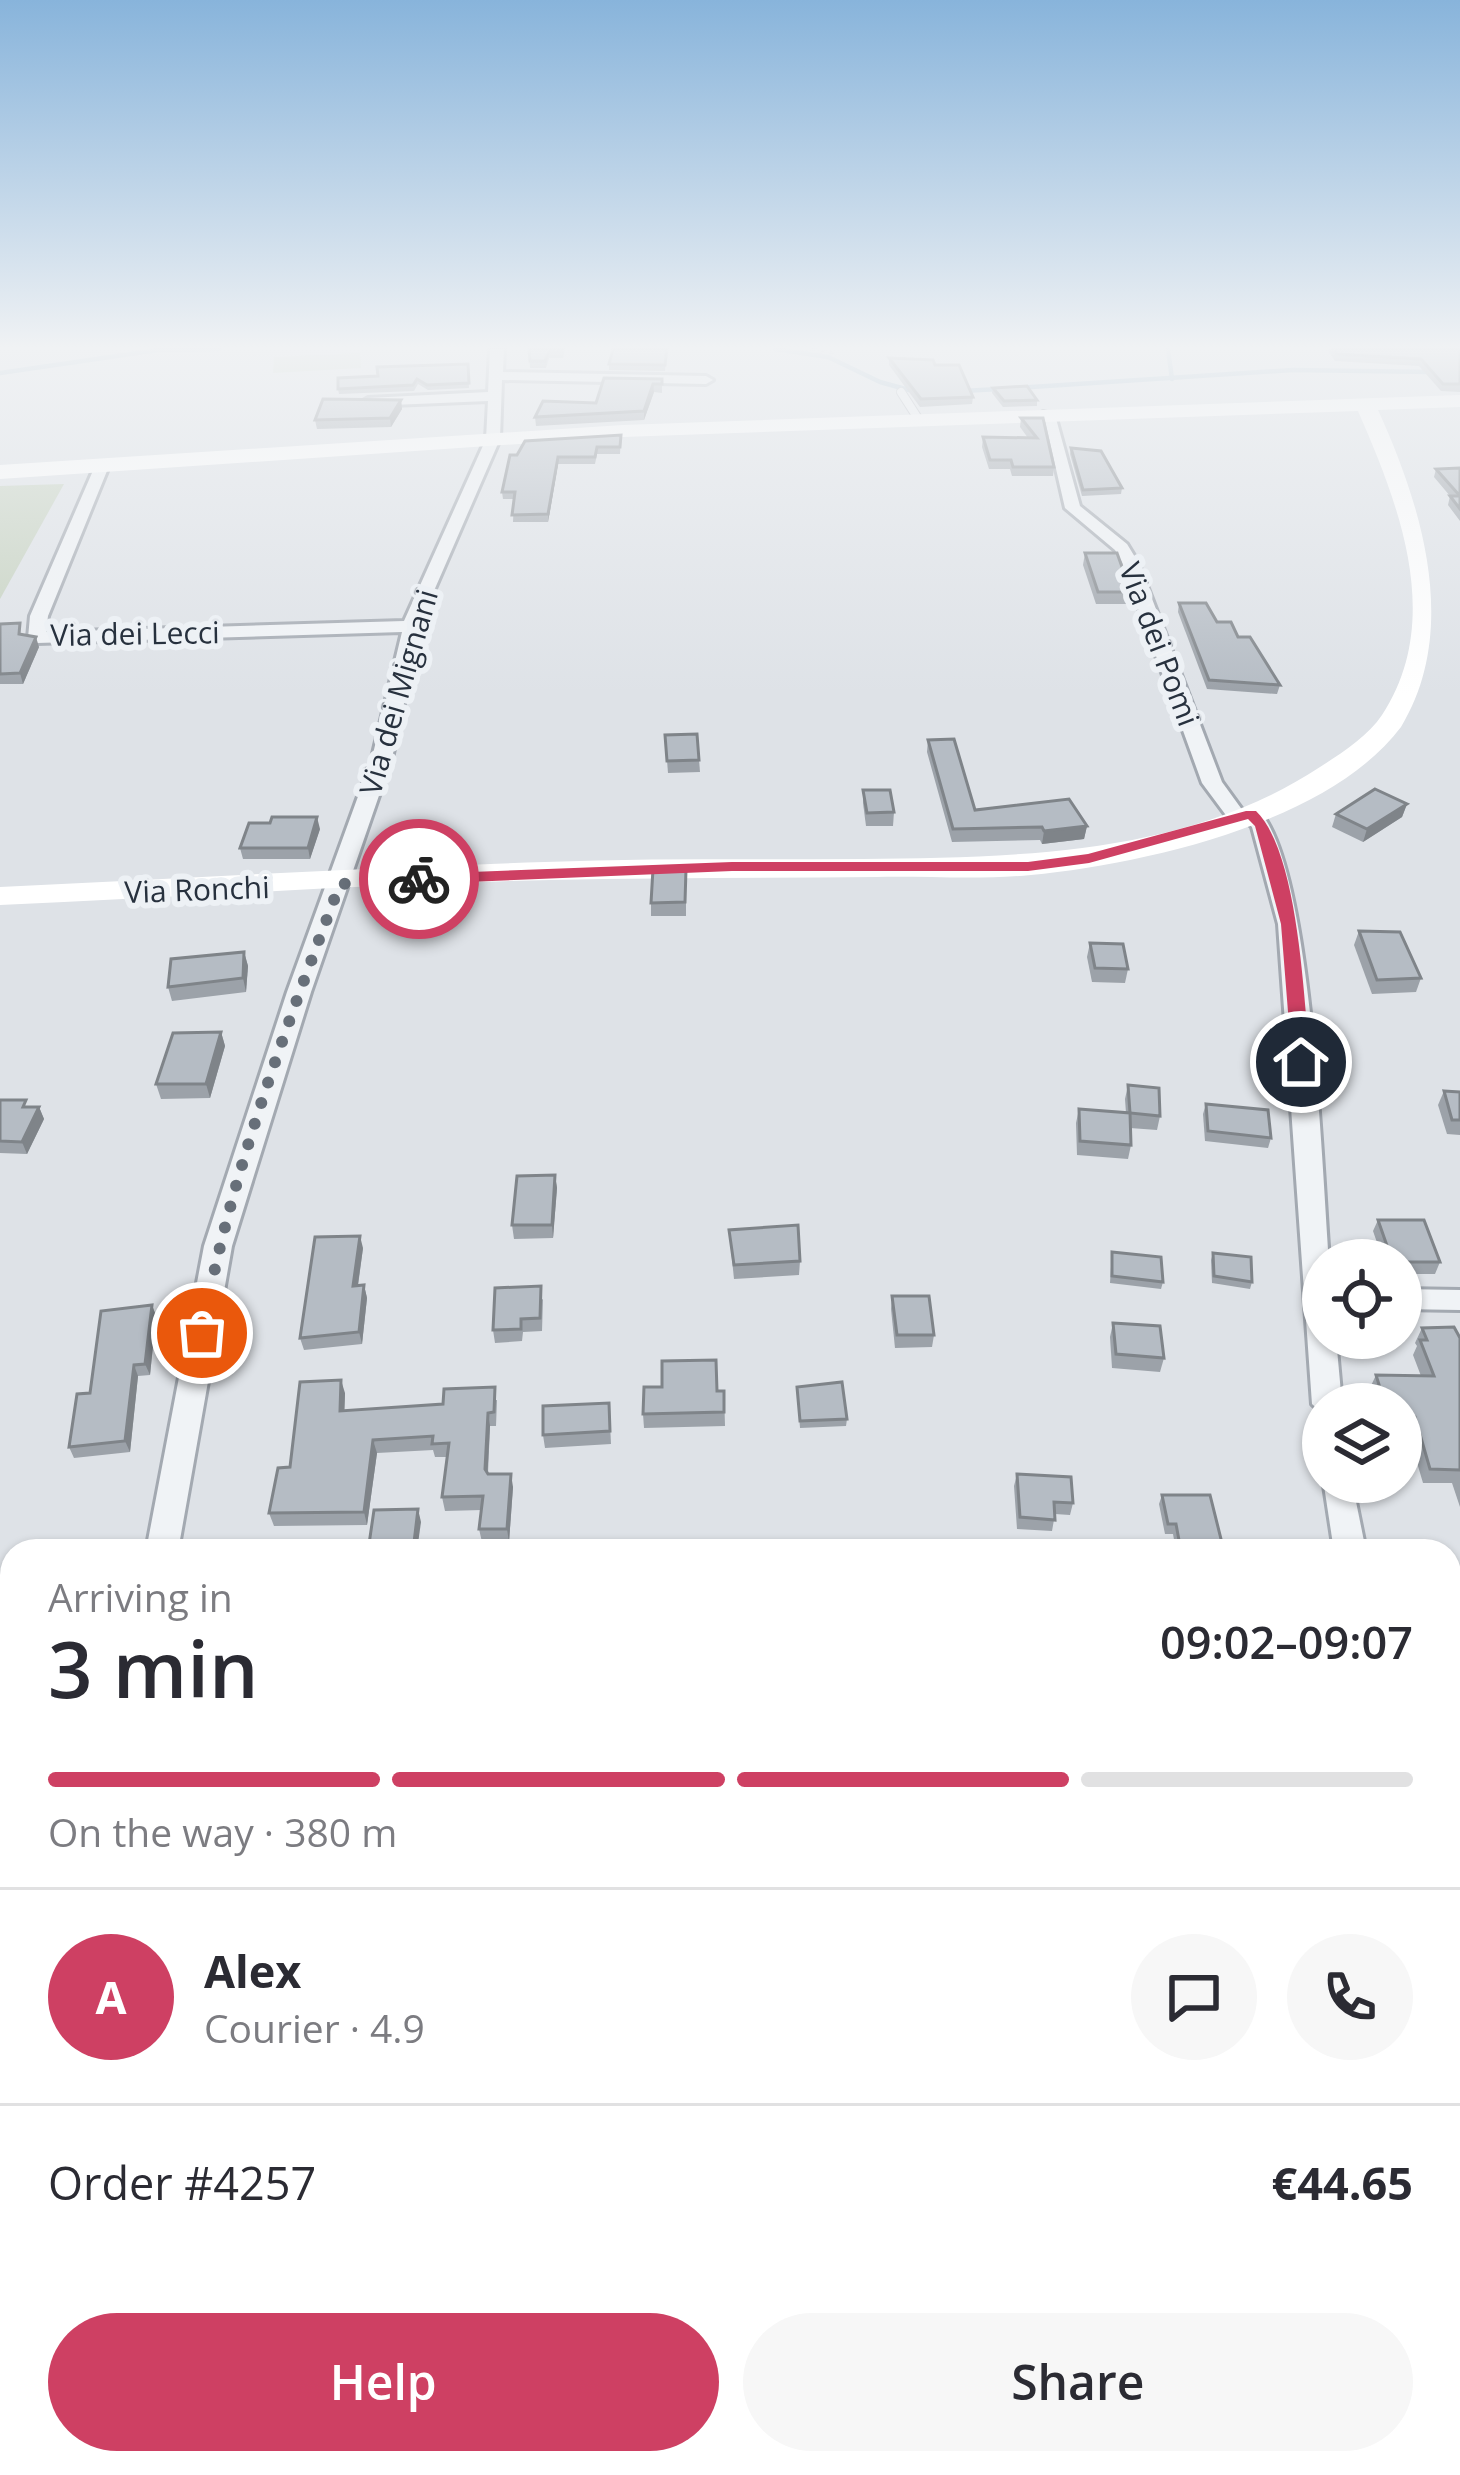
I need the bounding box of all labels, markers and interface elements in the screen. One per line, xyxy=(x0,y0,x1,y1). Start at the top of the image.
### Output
street label: Via dei Pomi xyxy=(1110,556,1210,732)
street label: Via dei Mignani xyxy=(349,584,447,800)
street label: Via dei Lecci xyxy=(50,611,220,655)
courier xyxy=(359,819,479,939)
icon: bike xyxy=(386,846,452,912)
street label: Via Ronchi xyxy=(124,866,270,912)
pin xyxy=(1250,1011,1352,1113)
icon: home xyxy=(1268,1029,1334,1095)
map controls xyxy=(1302,1239,1422,1503)
button: locate xyxy=(1302,1239,1422,1359)
pin xyxy=(151,1282,253,1384)
icon: bag xyxy=(169,1300,235,1366)
button: layers xyxy=(1302,1383,1422,1503)
text: Arriving in xyxy=(48,1570,233,1623)
text: 09:02–09:07 xyxy=(1160,1611,1413,1672)
text: 3 min xyxy=(48,1615,259,1721)
text: On the way · 380 m xyxy=(48,1805,397,1858)
button: chat xyxy=(1131,1934,1257,2060)
button: phone xyxy=(1287,1934,1413,2060)
text: Alex xyxy=(204,1940,301,2001)
text: A xyxy=(95,1966,127,2027)
text: Courier · 4.9 xyxy=(204,2001,425,2054)
text: Order #4257 xyxy=(48,2152,316,2213)
text: €44.65 xyxy=(1272,2152,1413,2213)
button: Help xyxy=(48,2313,719,2451)
button: Share xyxy=(743,2313,1413,2451)

